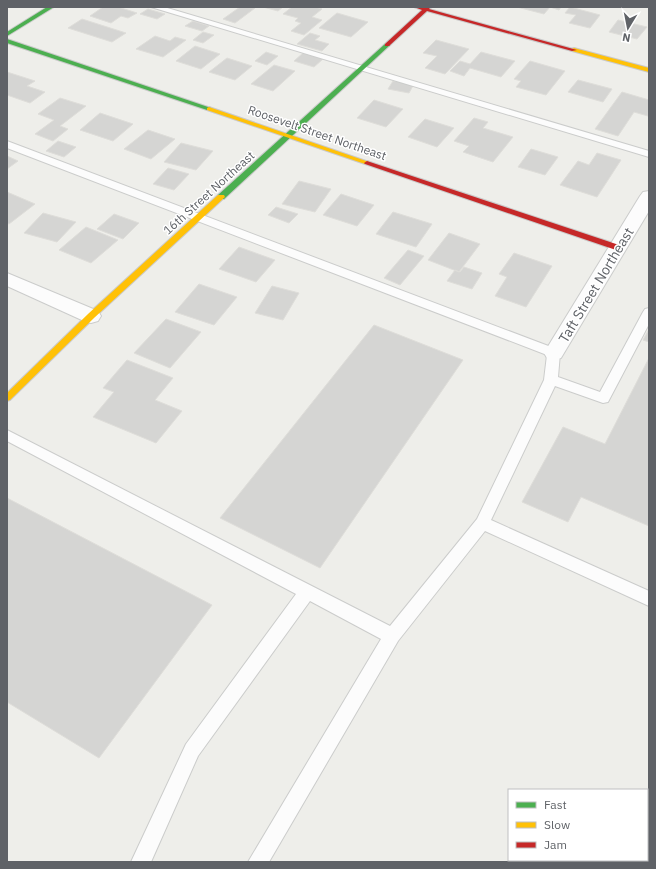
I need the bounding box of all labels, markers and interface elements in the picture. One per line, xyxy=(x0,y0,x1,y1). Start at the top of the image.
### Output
north arrow xyxy=(608,8,648,48)
text: N xyxy=(621,30,631,45)
street label: Roosevelt Street Northeast xyxy=(246,102,388,163)
street label: 16th Street Northeast xyxy=(160,148,257,238)
street label: Taft Street Northeast xyxy=(554,224,638,346)
legend xyxy=(508,789,648,861)
text: Fast xyxy=(544,797,567,812)
text: Slow xyxy=(544,817,570,832)
text: Jam xyxy=(544,837,567,852)

